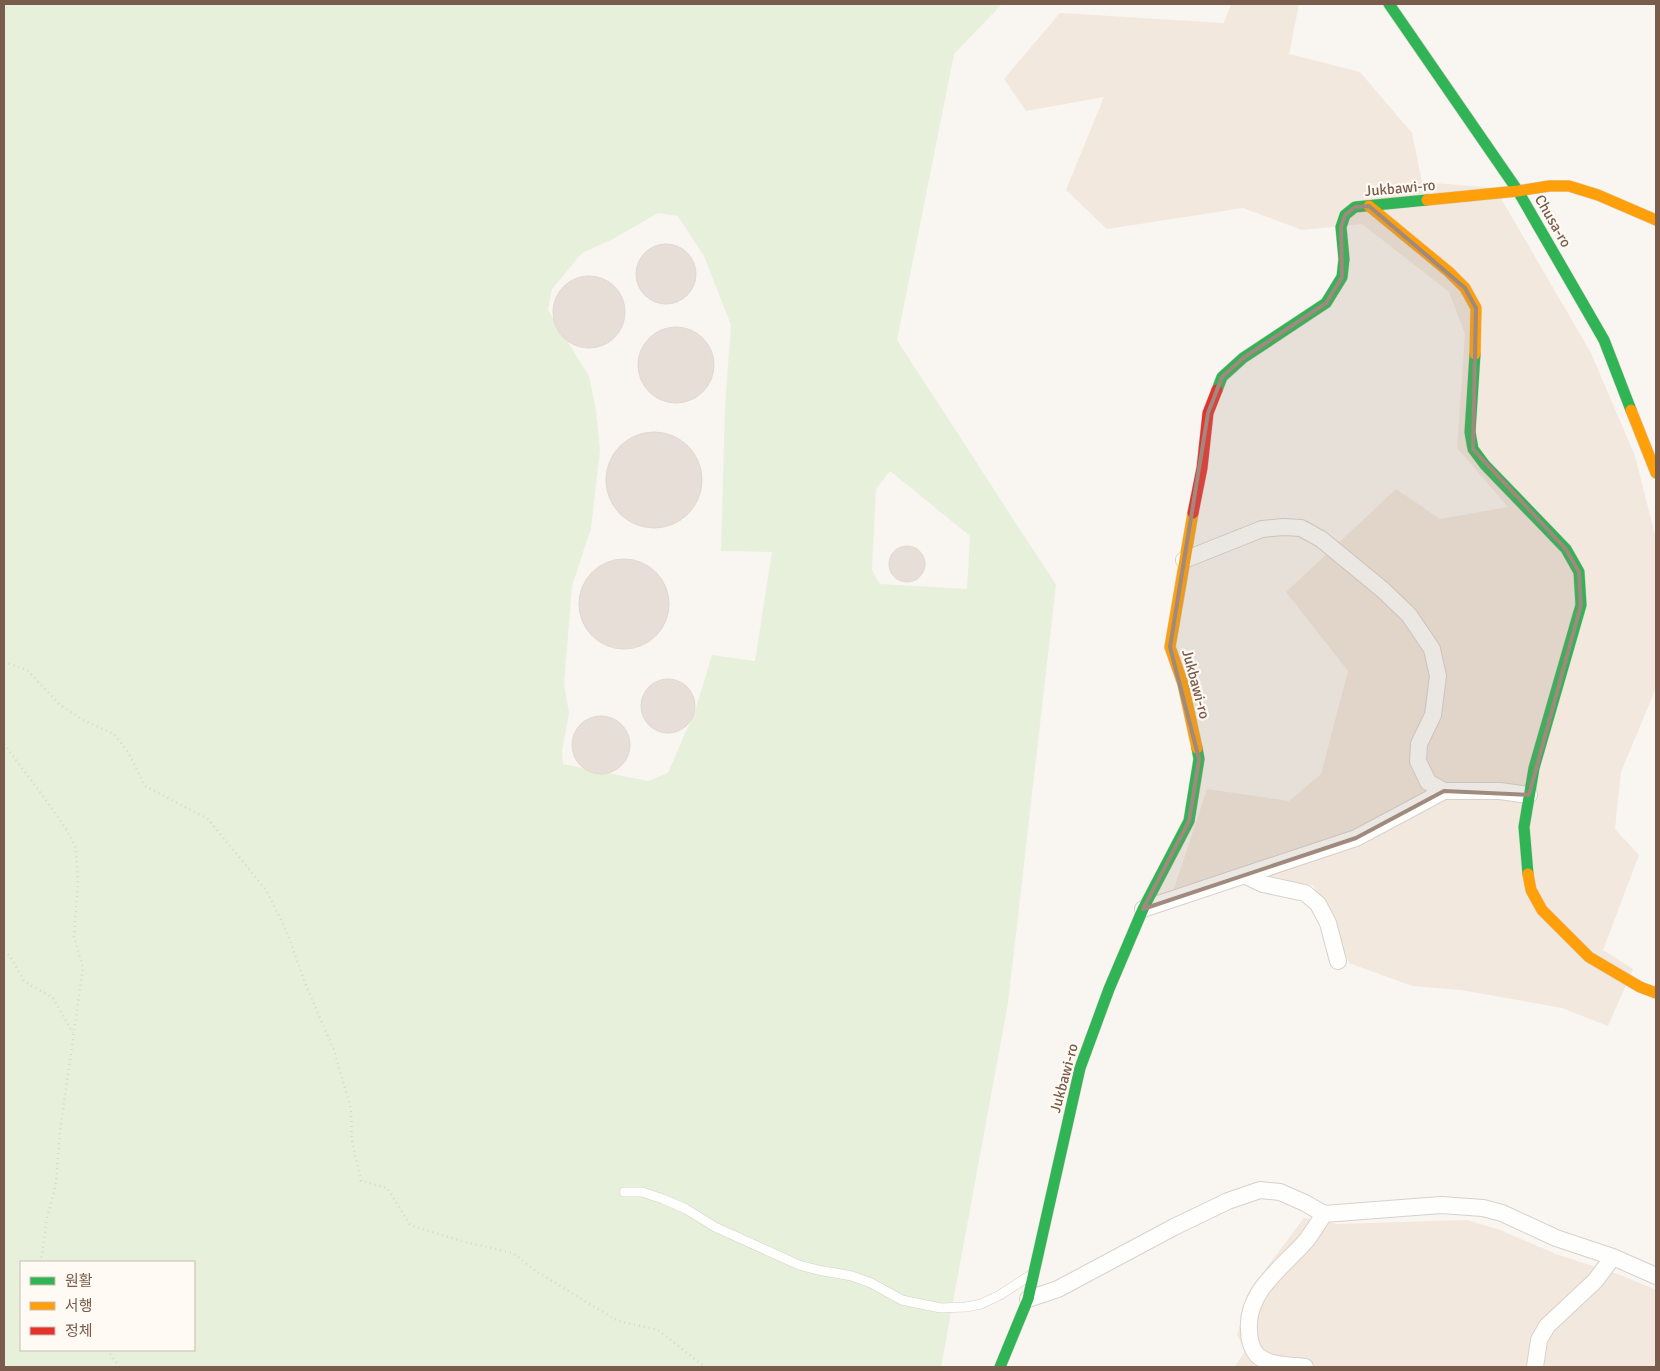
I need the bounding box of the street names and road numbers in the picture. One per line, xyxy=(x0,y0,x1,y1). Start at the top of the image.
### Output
street label: Jukbawi-ro xyxy=(1364,176,1436,200)
street label: Chusa-ro xyxy=(1531,191,1575,251)
street label: Jukbawi-ro xyxy=(1178,647,1214,721)
street label: Jukbawi-ro xyxy=(1046,1041,1082,1115)

